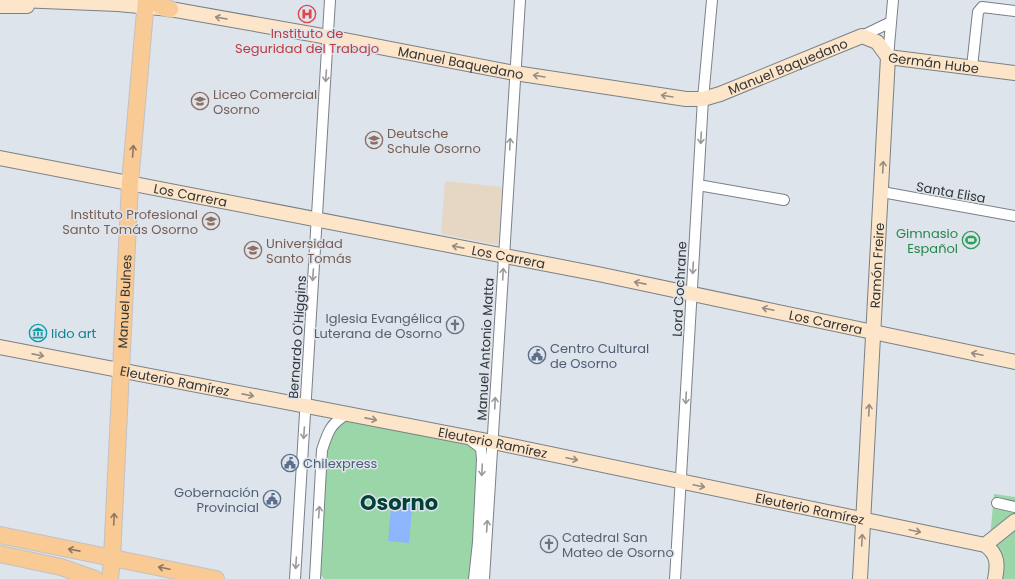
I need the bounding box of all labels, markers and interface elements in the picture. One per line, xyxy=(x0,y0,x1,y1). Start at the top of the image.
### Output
hospital icon: Instituto de Seguridad del Trabajo xyxy=(297,4,317,24)
one-way arrow xyxy=(215,14,228,22)
place label: Instituto de Seguridad del Trabajo xyxy=(235,24,379,58)
street label: Manuel Baquedano xyxy=(725,34,851,100)
street label: Manuel Baquedano xyxy=(396,42,525,84)
street label: Germán Hube xyxy=(887,48,980,78)
one-way arrow xyxy=(322,69,329,82)
one-way arrow xyxy=(533,72,546,80)
place label: Liceo Comercial Osorno xyxy=(213,85,317,119)
school or university icon: Liceo Comercial Osorno xyxy=(190,91,210,111)
one-way arrow xyxy=(661,92,674,100)
place label: Deutsche Schule Osorno xyxy=(387,124,481,158)
school or university icon: Deutsche Schule Osorno xyxy=(364,130,384,150)
one-way arrow xyxy=(697,131,705,144)
one-way arrow xyxy=(507,138,514,151)
one-way arrow xyxy=(129,145,136,158)
one-way arrow xyxy=(880,161,887,174)
street label: Santa Elisa xyxy=(915,177,987,208)
street label: Los Carrera xyxy=(152,179,229,212)
place label: Instituto Profesional Santo Tomás Osorno xyxy=(62,205,198,239)
school or university icon: Instituto Profesional Santo Tomás Osorno xyxy=(201,211,221,231)
street label: Ramón Freire xyxy=(866,222,889,309)
place label: Gimnasio Español xyxy=(896,224,958,258)
sports icon: Gimnasio Español xyxy=(961,230,981,250)
place label: Universidad Santo Tomás xyxy=(266,234,352,268)
school or university icon: Universidad Santo Tomás xyxy=(243,240,263,260)
street label: Los Carrera xyxy=(470,241,547,274)
street label: Lord Cochrane xyxy=(668,241,691,337)
one-way arrow xyxy=(452,242,465,250)
street label: Manuel Bulnes xyxy=(113,254,137,349)
one-way arrow xyxy=(690,261,697,274)
one-way arrow xyxy=(310,268,317,281)
one-way arrow xyxy=(499,268,506,281)
street label: Bernardo O'Higgins xyxy=(284,274,311,399)
street label: Manuel Antonio Matta xyxy=(472,277,499,421)
one-way arrow xyxy=(634,279,647,287)
one-way arrow xyxy=(761,305,774,313)
street label: Los Carrera xyxy=(787,306,864,340)
place label: Iglesia Evangélica Luterana de Osorno xyxy=(314,309,442,343)
church icon: Iglesia Evangélica Luterana de Osorno xyxy=(445,315,465,335)
museum icon: lido art xyxy=(28,323,48,343)
place label: lido art xyxy=(51,324,97,343)
place label: Centro Cultural de Osorno xyxy=(550,339,649,373)
public building icon: Centro Cultural de Osorno xyxy=(527,345,547,365)
one-way arrow xyxy=(971,349,984,357)
one-way arrow xyxy=(31,351,44,359)
street label: Eleuterio Ramírez xyxy=(118,361,231,401)
one-way arrow xyxy=(682,391,690,404)
one-way arrow xyxy=(242,392,255,400)
one-way arrow xyxy=(491,397,498,410)
one-way arrow xyxy=(865,404,872,417)
one-way arrow xyxy=(364,415,377,423)
street label: Eleuterio Ramírez xyxy=(437,423,549,463)
one-way arrow xyxy=(300,426,307,439)
public building icon: Chilexpress xyxy=(280,453,300,473)
place label: Chilexpress xyxy=(303,454,378,473)
one-way arrow xyxy=(565,455,578,463)
one-way arrow xyxy=(478,463,485,476)
one-way arrow xyxy=(692,482,705,490)
place label: Gobernación Provincial xyxy=(174,483,259,517)
district label: Osorno xyxy=(360,488,438,517)
street label: Eleuterio Ramírez xyxy=(754,488,866,530)
public building icon: Gobernación Provincial xyxy=(262,489,282,509)
one-way arrow xyxy=(315,506,322,519)
one-way arrow xyxy=(111,513,118,526)
one-way arrow xyxy=(484,520,491,533)
place label: Catedral San Mateo de Osorno xyxy=(562,528,674,562)
one-way arrow xyxy=(908,528,921,536)
church icon: Catedral San Mateo de Osorno xyxy=(539,534,559,554)
one-way arrow xyxy=(858,534,865,547)
one-way arrow xyxy=(68,546,81,554)
one-way arrow xyxy=(292,556,299,569)
one-way arrow xyxy=(158,564,171,572)

